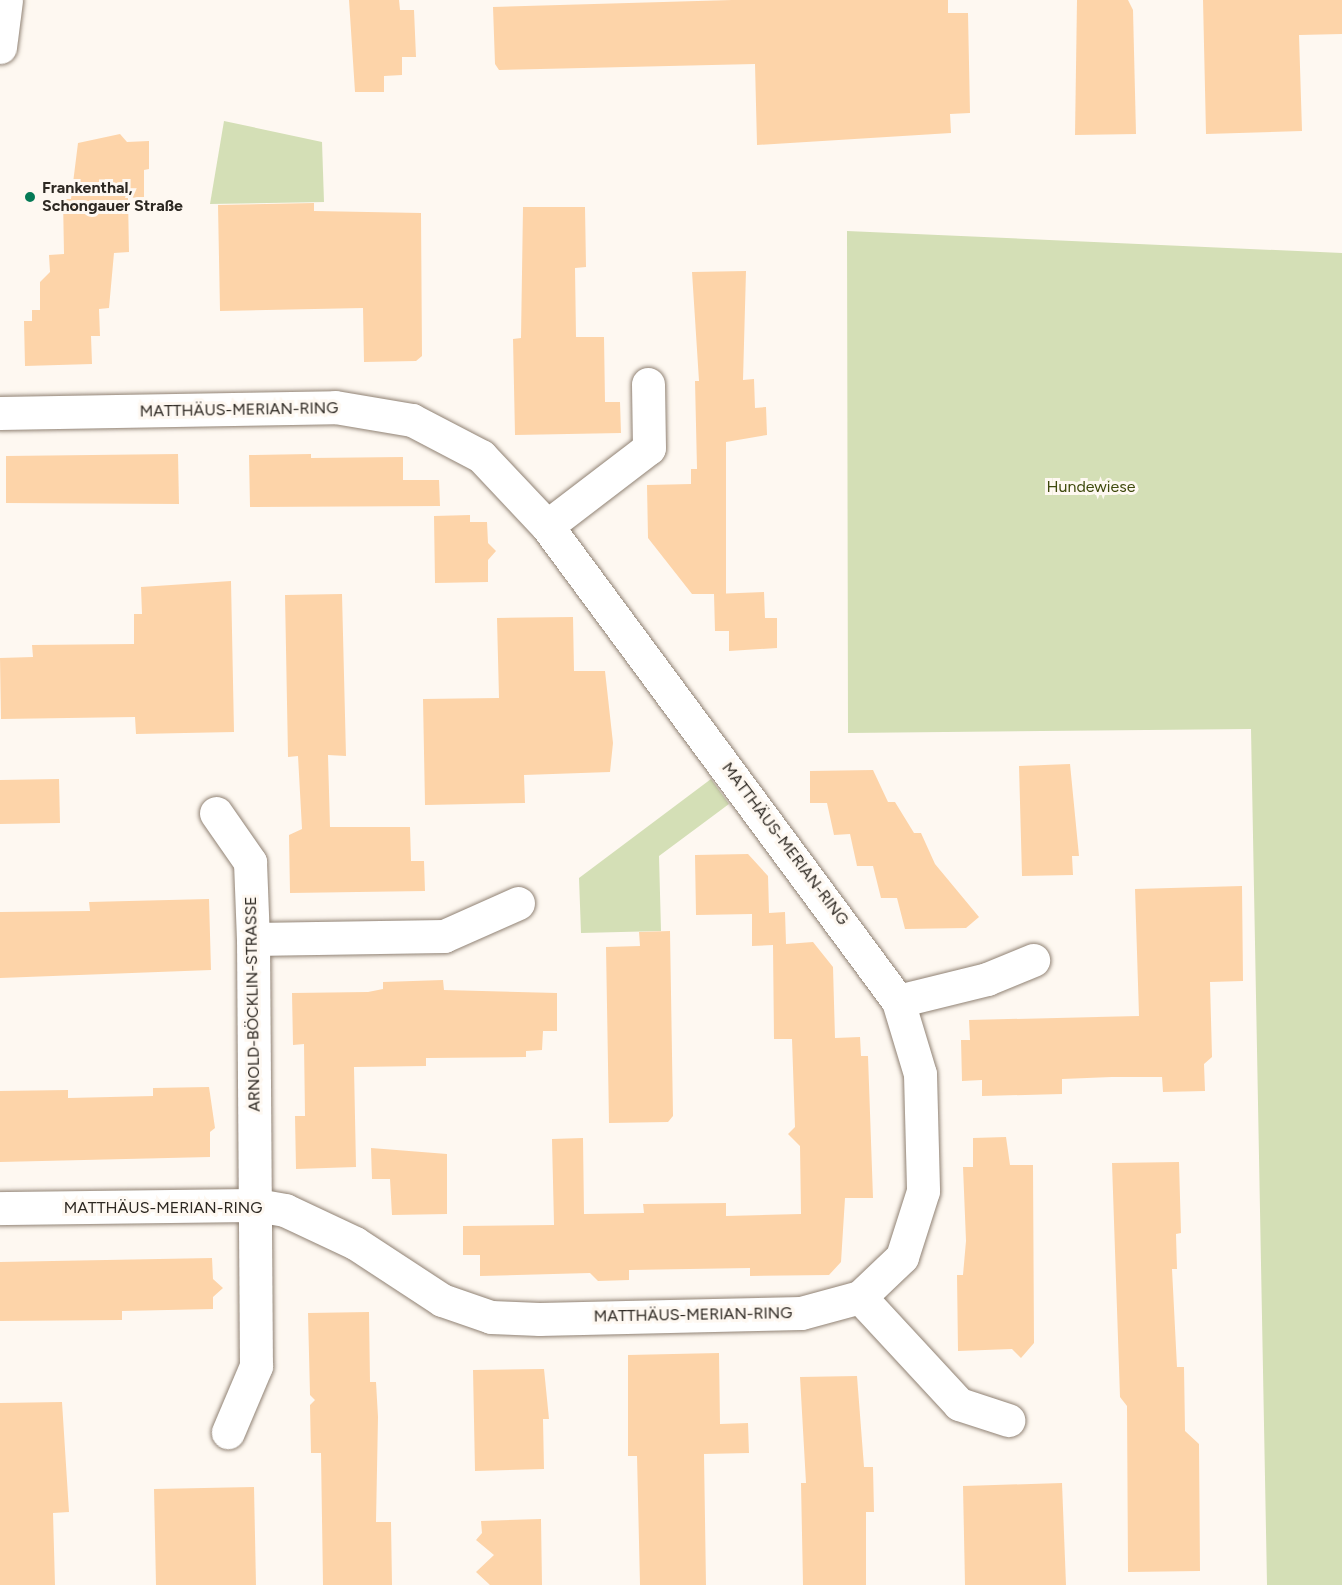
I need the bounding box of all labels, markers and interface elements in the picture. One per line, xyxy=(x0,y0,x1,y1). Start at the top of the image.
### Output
place label: Frankenthal, Schongauer Straße xyxy=(42,178,183,216)
marker: Frankenthal, Schongauer Straße xyxy=(23,190,37,204)
street label: MATTHÄUS-MERIAN-RING xyxy=(140,399,338,421)
park label: Hundewiese xyxy=(1047,477,1135,497)
street label: MATTHÄUS-MERIAN-RING xyxy=(718,759,852,929)
street label: ARNOLD-BÖCKLIN-STRASSE xyxy=(242,896,264,1112)
street label: MATTHÄUS-MERIAN-RING xyxy=(64,1198,262,1218)
street label: MATTHÄUS-MERIAN-RING xyxy=(594,1304,792,1326)

